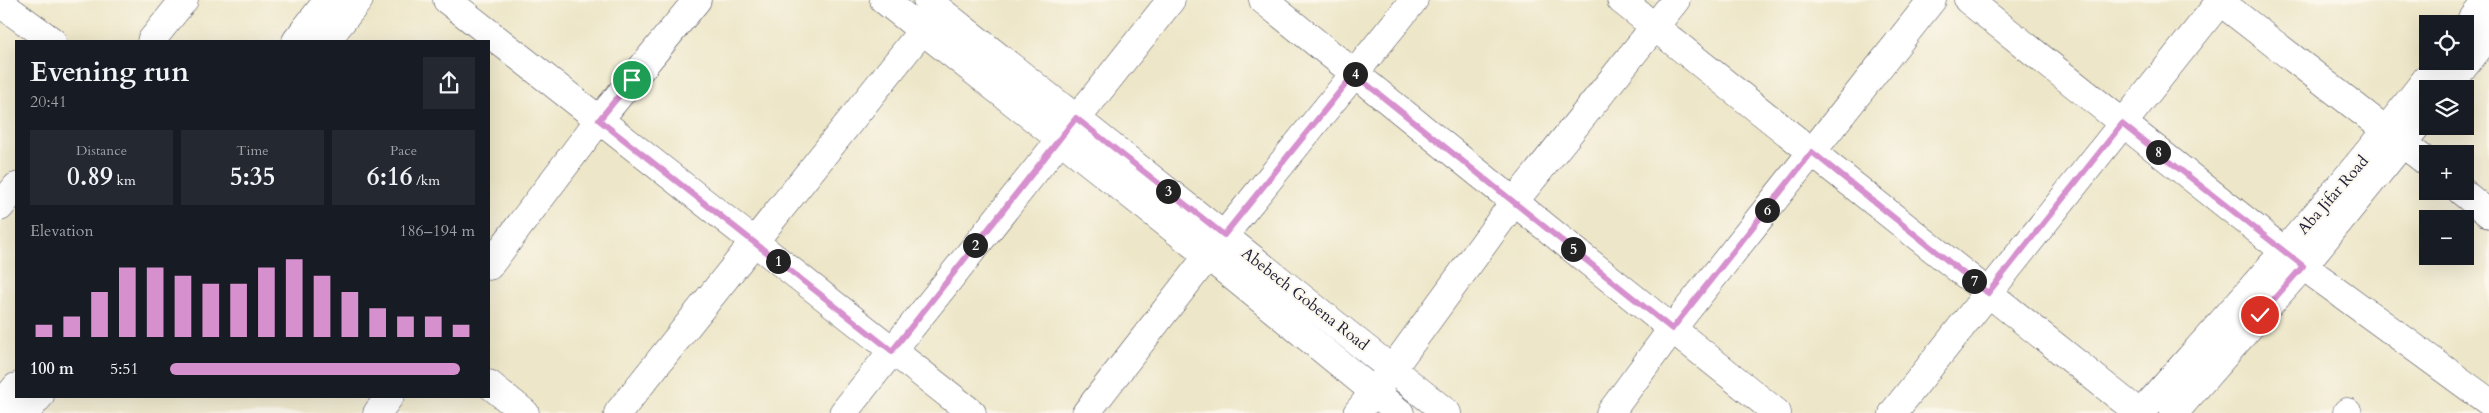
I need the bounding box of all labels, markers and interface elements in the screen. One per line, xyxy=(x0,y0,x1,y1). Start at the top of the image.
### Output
map controls xyxy=(2419,15,2474,265)
button: locate xyxy=(2419,15,2474,70)
text: Evening run xyxy=(30,53,189,91)
button: share xyxy=(423,57,475,109)
pin xyxy=(611,59,653,101)
pin: 4 xyxy=(1342,62,1368,86)
text: 4 xyxy=(1352,65,1359,84)
icon: arrive xyxy=(618,66,646,94)
button: layers xyxy=(2419,80,2474,135)
text: 20:41 xyxy=(30,91,67,113)
pin: 8 xyxy=(2146,140,2170,164)
text: Distance xyxy=(76,141,127,160)
text: Time xyxy=(236,141,269,160)
text: Pace xyxy=(390,141,417,160)
text: 8 xyxy=(2155,143,2162,162)
button: + xyxy=(2419,145,2474,200)
street label: Aba Jifar Road xyxy=(2292,150,2374,239)
text: 0.89 xyxy=(67,160,113,194)
text: 5:35 xyxy=(230,160,275,194)
text: 6:16 xyxy=(367,160,413,194)
text: km xyxy=(113,171,136,190)
text: /km xyxy=(413,171,440,190)
pin: 3 xyxy=(1156,178,1180,204)
text: 3 xyxy=(1165,182,1172,201)
pin: 6 xyxy=(1754,198,1780,222)
text: 6 xyxy=(1764,201,1771,220)
button: − xyxy=(2419,210,2474,265)
text: Elevation xyxy=(30,220,94,242)
text: 186–194 m xyxy=(399,220,475,242)
pin: 2 xyxy=(962,232,988,258)
text: 2 xyxy=(972,236,979,255)
pin: 5 xyxy=(1560,236,1586,262)
text: 5 xyxy=(1570,240,1577,259)
street label: Abebech Gobena Road xyxy=(1237,242,1374,356)
pin: 1 xyxy=(766,248,790,274)
text: 1 xyxy=(775,252,782,271)
pin: 7 xyxy=(1962,268,1986,294)
text: 7 xyxy=(1971,272,1978,291)
pin xyxy=(2239,294,2281,336)
icon: check xyxy=(2246,301,2274,329)
text: 100 m xyxy=(30,358,74,380)
text: 5:51 xyxy=(110,358,139,380)

